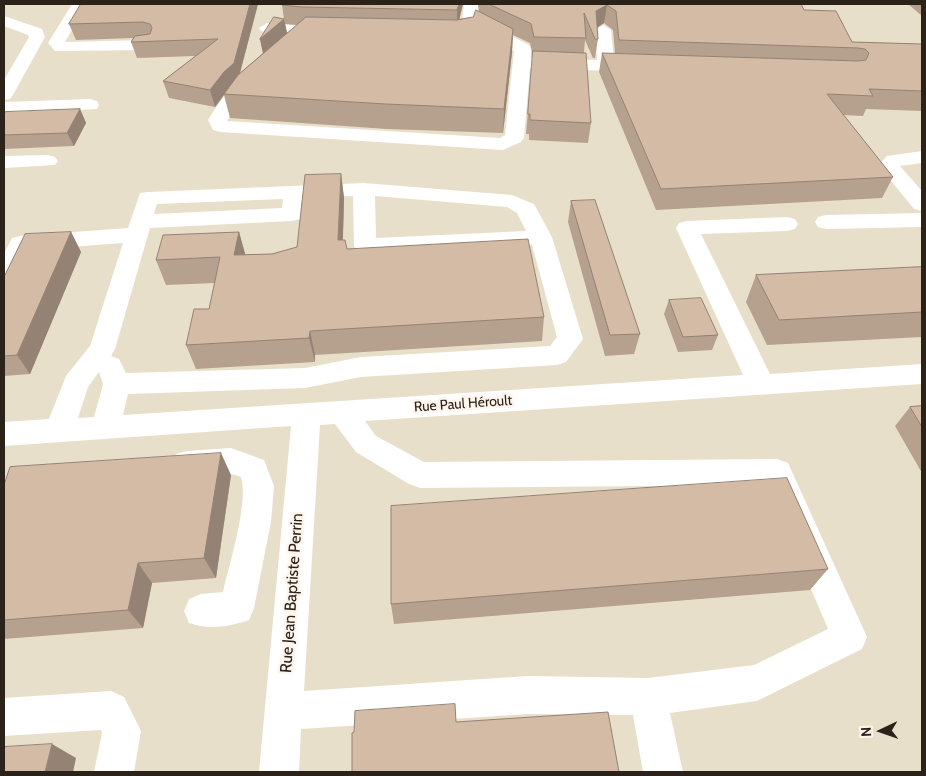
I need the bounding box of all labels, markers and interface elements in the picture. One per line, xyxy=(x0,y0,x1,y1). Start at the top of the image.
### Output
street label: Rue Paul Héroult xyxy=(413,392,513,416)
street label: Rue Jean Baptiste Perrin xyxy=(277,513,307,673)
north arrow xyxy=(856,706,906,756)
text: N xyxy=(857,726,875,737)

